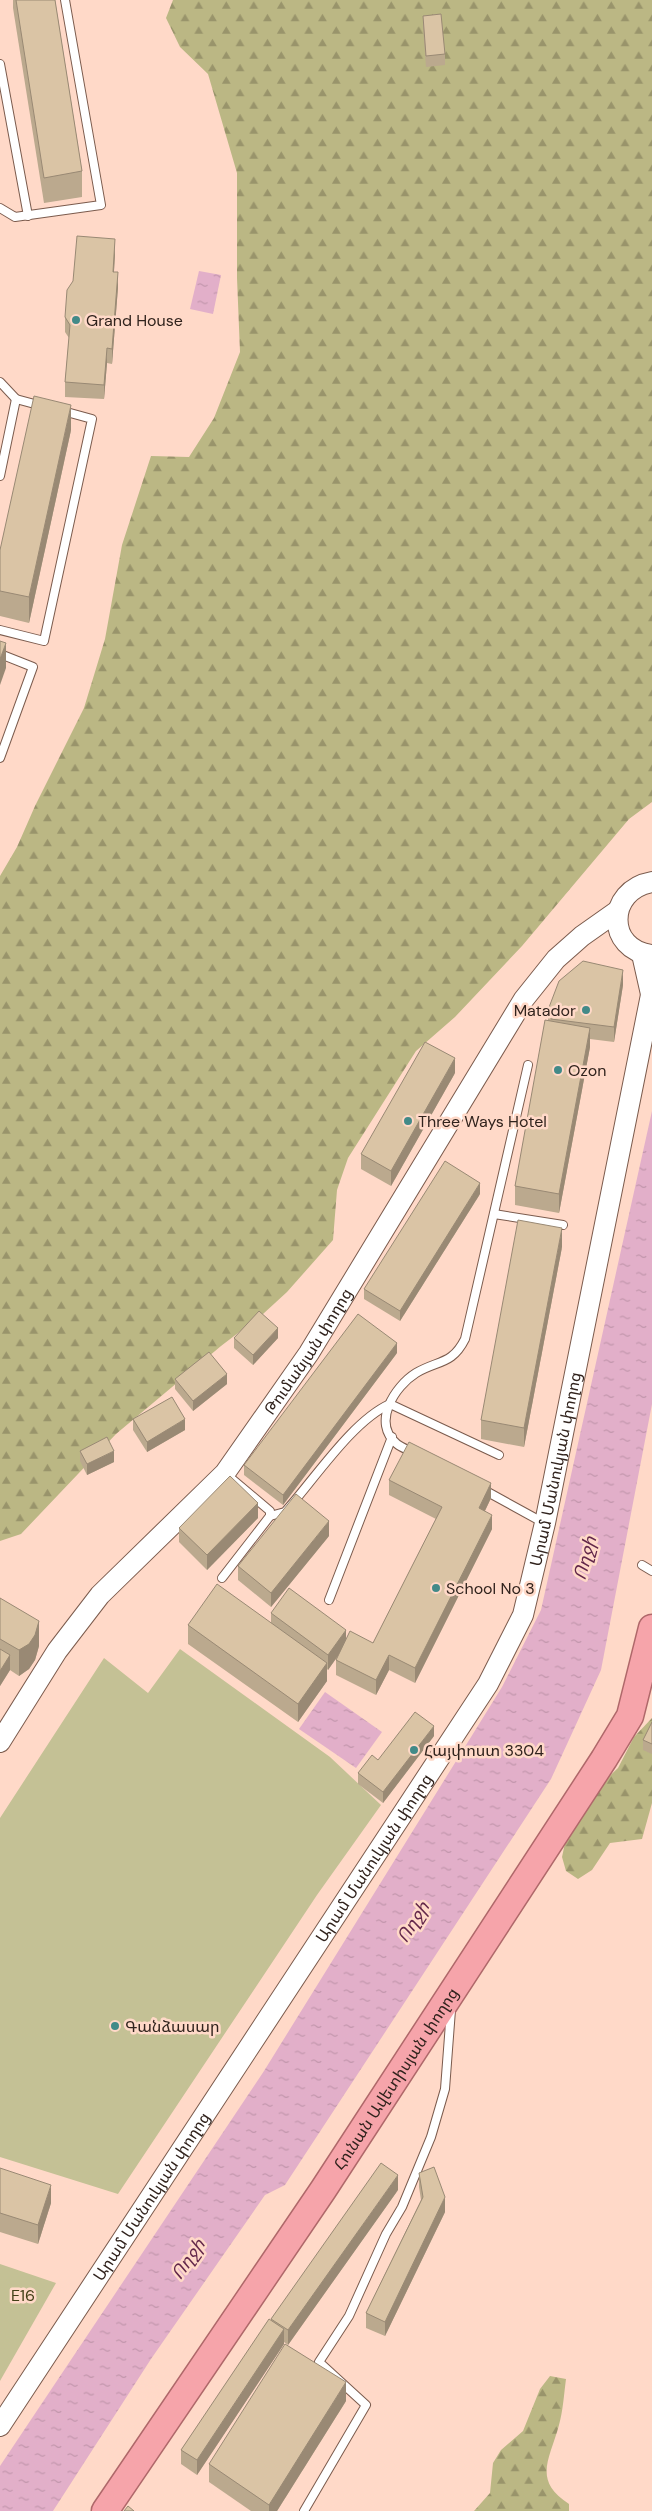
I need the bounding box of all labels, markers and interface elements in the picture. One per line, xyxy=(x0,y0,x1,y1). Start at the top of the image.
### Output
place label: Grand House xyxy=(86,310,183,331)
marker: Grand House xyxy=(70,314,82,326)
place label: Matador xyxy=(514,1000,576,1021)
marker: Matador xyxy=(580,1004,592,1016)
place label: Ozon xyxy=(568,1060,606,1081)
marker: Ozon xyxy=(552,1064,564,1076)
place label: Three Ways Hotel xyxy=(418,1111,547,1132)
marker: Three Ways Hotel xyxy=(402,1115,414,1127)
street label: Թումանյան փողոց xyxy=(259,1284,357,1419)
street label: Արամ Մանուկյան փողոց xyxy=(525,1370,586,1568)
water label: Ողջի xyxy=(568,1533,602,1583)
place label: School No 3 xyxy=(446,1578,535,1599)
marker: School No 3 xyxy=(430,1582,442,1594)
place label: Հայփոստ 3304 xyxy=(424,1740,544,1761)
marker: Հայփոստ 3304 xyxy=(408,1744,420,1756)
street label: Արամ Մանուկյան փողոց xyxy=(311,1769,437,1946)
water label: Ողջի xyxy=(391,1897,435,1947)
street label: Հունան Ավետիսյան փողոց xyxy=(329,1984,463,2174)
place label: Գանձասար xyxy=(125,2016,220,2037)
marker: Գանձասար xyxy=(109,2020,121,2032)
street label: Արամ Մանուկյան փողոց xyxy=(88,2108,214,2285)
water label: Ողջի xyxy=(165,2234,211,2284)
park label: E16 xyxy=(11,2285,35,2306)

